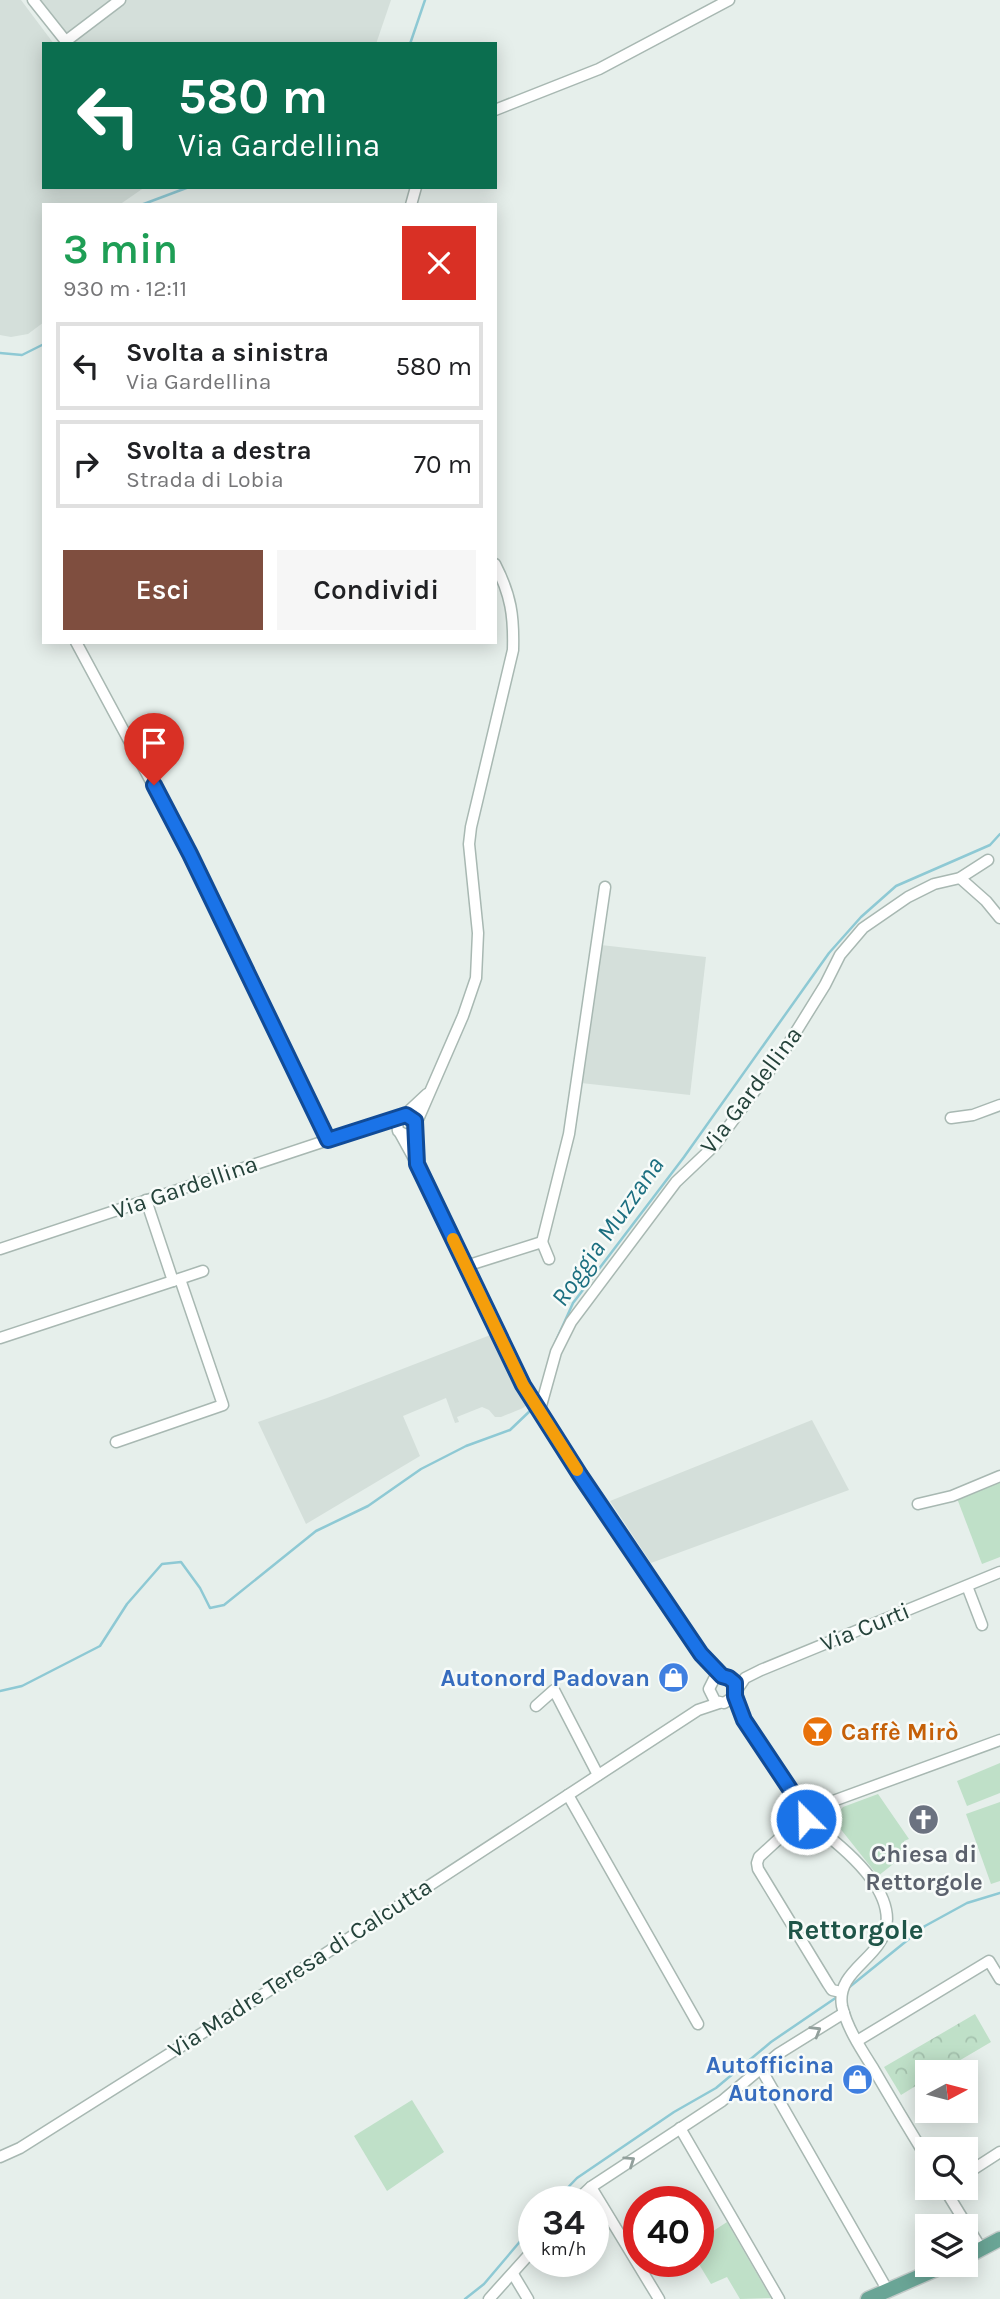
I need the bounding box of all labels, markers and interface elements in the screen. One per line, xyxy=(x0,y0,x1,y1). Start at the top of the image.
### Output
text: 580 m xyxy=(178,68,328,125)
icon: left xyxy=(63,70,154,161)
text: Via Gardellina xyxy=(178,127,380,164)
text: 3 min xyxy=(63,224,178,274)
button: close xyxy=(402,226,476,300)
text: 930 m · 12:11 xyxy=(63,275,187,302)
text: Svolta a sinistra xyxy=(126,337,329,368)
icon: left xyxy=(67,347,105,385)
text: 580 m xyxy=(395,351,472,382)
text: Via Gardellina xyxy=(126,368,271,395)
text: Svolta a destra xyxy=(126,435,312,466)
icon: right xyxy=(67,445,105,483)
text: 70 m xyxy=(414,449,472,480)
text: Strada di Lobia xyxy=(126,466,284,493)
button: Esci xyxy=(63,550,263,630)
button: Condividi xyxy=(277,550,476,630)
pin xyxy=(124,713,184,785)
icon: arrive xyxy=(135,724,173,762)
street label: Via Gardellina xyxy=(694,1021,808,1159)
street label: Via Gardellina xyxy=(109,1149,261,1225)
water label: Roggia Muzzana xyxy=(544,1150,671,1312)
street label: Via Curti xyxy=(816,1596,914,1658)
shop icon: Autonord Padovan xyxy=(656,1661,690,1695)
place label: Autonord Padovan xyxy=(440,1664,650,1692)
bar icon: Caffè Mirò xyxy=(801,1715,835,1749)
place label: Caffè Mirò xyxy=(841,1718,959,1746)
position arrow xyxy=(769,1782,843,1856)
church icon: Chiesa di Rettorgole xyxy=(907,1803,941,1837)
place label: Chiesa di Rettorgole xyxy=(865,1840,983,1896)
street label: Via Madre Teresa di Calcutta xyxy=(163,1872,437,2064)
district label: Rettorgole xyxy=(786,1913,924,1946)
one-way arrow xyxy=(809,2027,822,2040)
place label: Autofficina Autonord xyxy=(706,2051,834,2107)
north arrow xyxy=(915,2060,978,2123)
map controls xyxy=(915,2060,978,2277)
shop icon: Autofficina Autonord xyxy=(840,2062,874,2096)
button: search xyxy=(915,2137,978,2200)
one-way arrow xyxy=(622,2157,635,2170)
speed limit sign: 40 xyxy=(623,2186,714,2277)
text: 34 xyxy=(542,2202,585,2243)
button: layers xyxy=(915,2214,978,2277)
text: km/h xyxy=(541,2238,586,2260)

